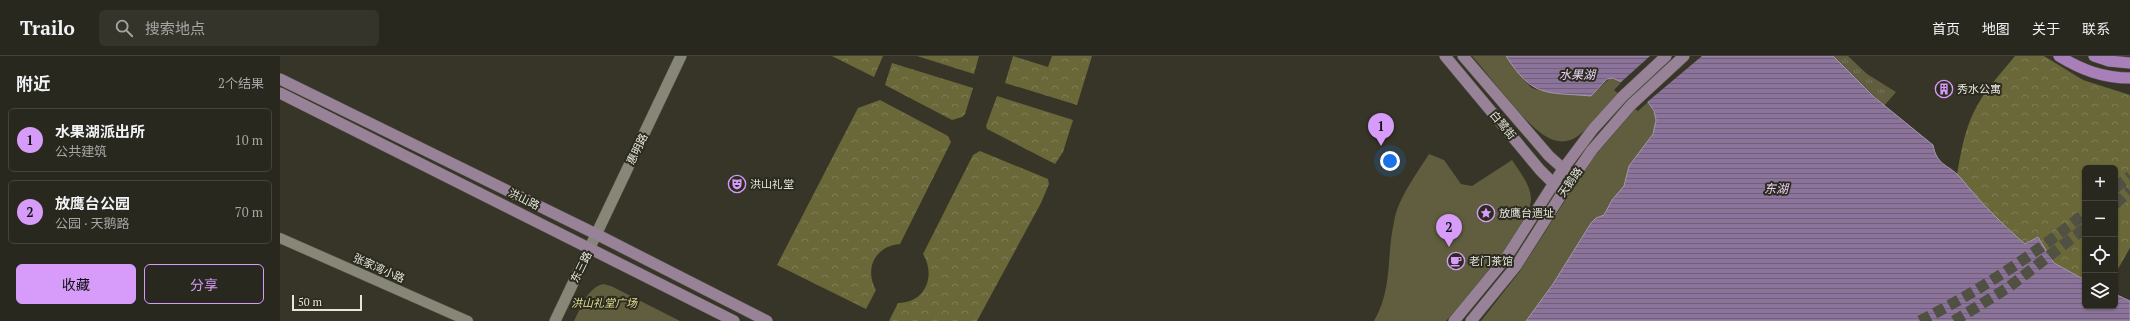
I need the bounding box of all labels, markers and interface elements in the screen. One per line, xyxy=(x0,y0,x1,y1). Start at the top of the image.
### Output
search box xyxy=(99,10,379,46)
text: Trailo xyxy=(20,15,75,40)
icon: search xyxy=(113,17,135,39)
text: 搜索地点 xyxy=(145,18,205,38)
text: 首页 xyxy=(1932,19,1960,38)
text: 地图 xyxy=(1982,19,2010,38)
text: 关于 xyxy=(2032,19,2060,38)
text: 联系 xyxy=(2082,19,2110,38)
water label: 水果湖 xyxy=(1559,67,1597,82)
text: 附近 xyxy=(16,72,50,95)
text: 2个结果 xyxy=(218,74,264,92)
building icon: 秀水公寓 xyxy=(1934,79,1954,99)
place label: 秀水公寓 xyxy=(1957,82,2001,96)
street label: 白鹭街 xyxy=(1487,108,1519,142)
pin: 1 xyxy=(1368,113,1394,146)
text: 水果湖派出所 xyxy=(55,121,145,141)
text: 1 xyxy=(26,131,34,149)
text: 10 m xyxy=(235,131,263,149)
street label: 惠明路 xyxy=(623,131,651,167)
text: 公共建筑 xyxy=(55,142,107,160)
your location xyxy=(1380,151,1400,171)
street label: 天鹅路 xyxy=(1555,164,1585,200)
map controls xyxy=(2082,165,2118,309)
button: + xyxy=(2082,165,2118,201)
theatre icon: 洪山礼堂 xyxy=(727,174,747,194)
place label: 洪山礼堂 xyxy=(750,177,794,191)
water label: 东湖 xyxy=(1764,181,1790,196)
street label: 洪山路 xyxy=(506,185,542,213)
text: 放鹰台公园 xyxy=(55,193,130,213)
button: − xyxy=(2082,201,2118,237)
text: 2 xyxy=(26,203,34,221)
text: 70 m xyxy=(235,203,263,221)
place icon: 放鹰台遗址 xyxy=(1476,203,1496,223)
place label: 放鹰台遗址 xyxy=(1499,206,1554,220)
text: 公园 · 天鹅路 xyxy=(55,214,129,232)
pin: 2 xyxy=(1436,214,1462,247)
button: locate xyxy=(2082,237,2118,273)
street label: 东三路 xyxy=(567,249,595,285)
street label: 张家湾小路 xyxy=(351,250,407,286)
cafe icon: 老门茶馆 xyxy=(1446,251,1466,271)
place label: 老门茶馆 xyxy=(1469,254,1513,268)
button: 收藏 xyxy=(16,264,136,304)
button: 分享 xyxy=(144,264,264,304)
button: layers xyxy=(2082,273,2118,309)
scale bar xyxy=(292,293,362,312)
text: 50 m xyxy=(298,295,322,309)
park label: 洪山礼堂广场 xyxy=(571,296,638,310)

